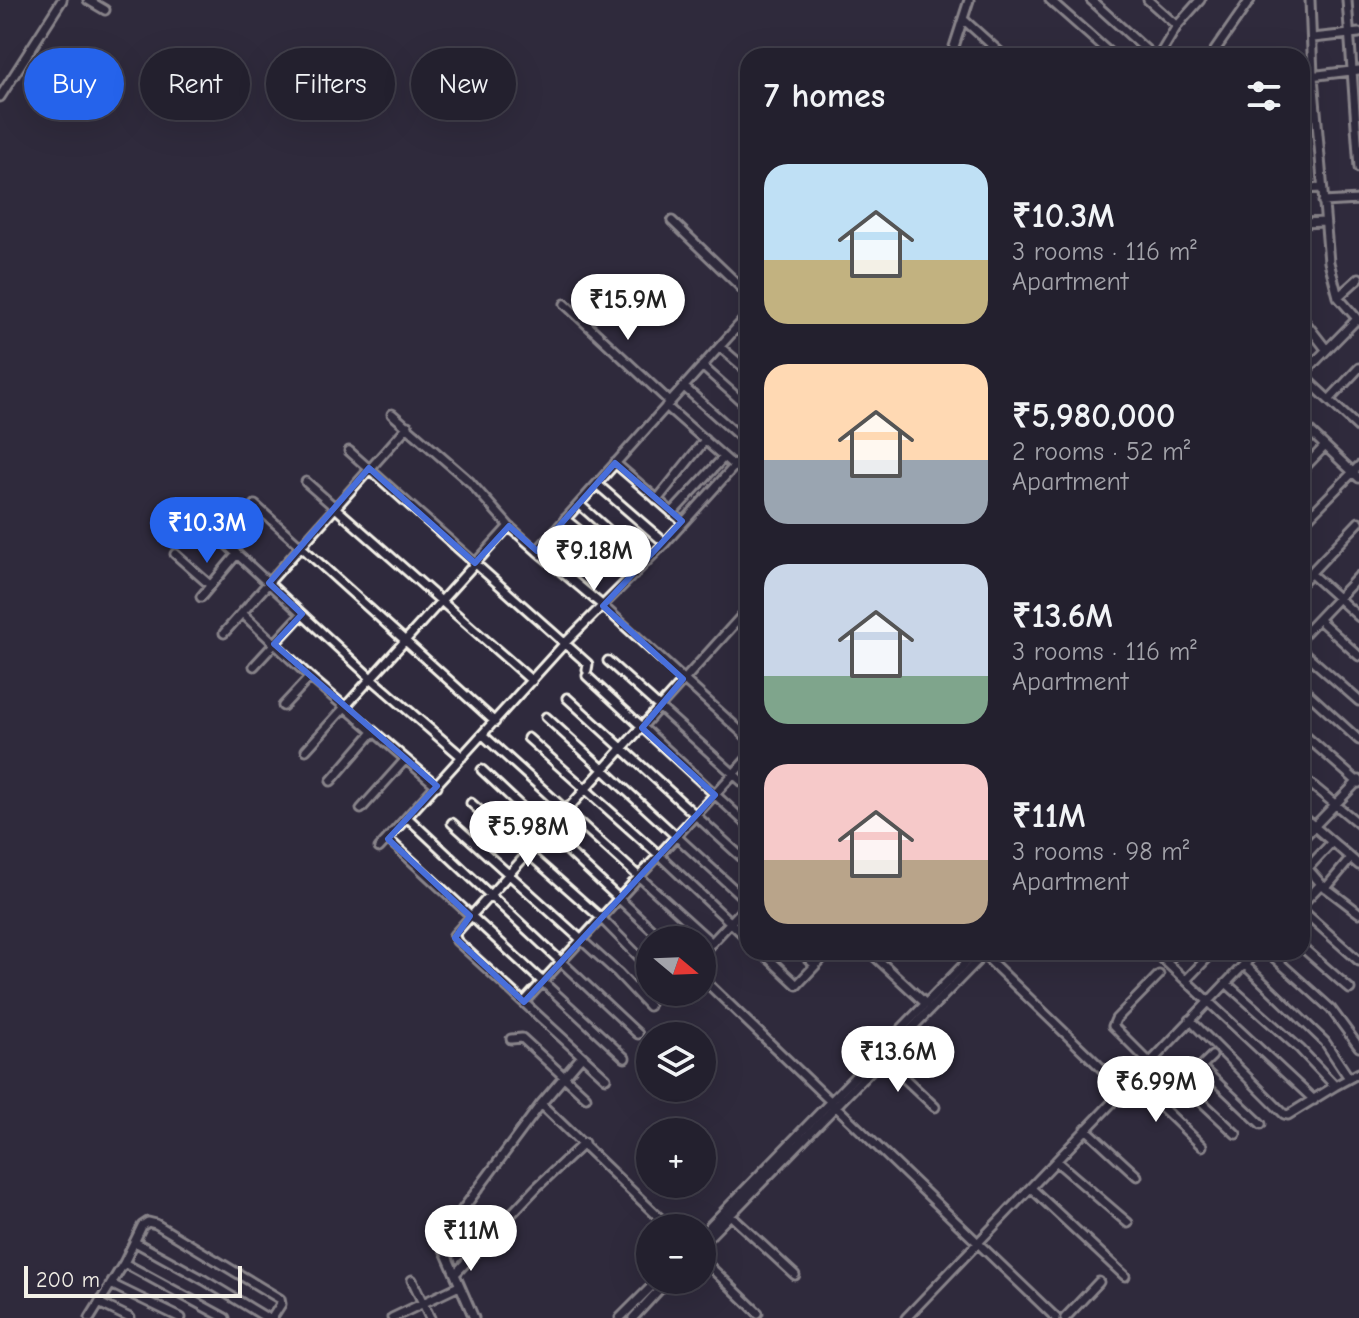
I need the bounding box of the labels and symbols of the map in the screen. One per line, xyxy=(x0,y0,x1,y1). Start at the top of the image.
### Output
pin: ₹15.9M xyxy=(563,274,693,342)
pin: ₹10.3M xyxy=(142,497,272,565)
pin: ₹9.18M xyxy=(529,525,659,593)
pin: ₹5.98M xyxy=(463,801,593,869)
north arrow xyxy=(636,926,716,1006)
pin: ₹13.6M xyxy=(833,1026,963,1094)
pin: ₹6.99M xyxy=(1091,1056,1221,1124)
pin: ₹11M xyxy=(424,1205,518,1273)
scale bar xyxy=(24,1262,242,1298)

